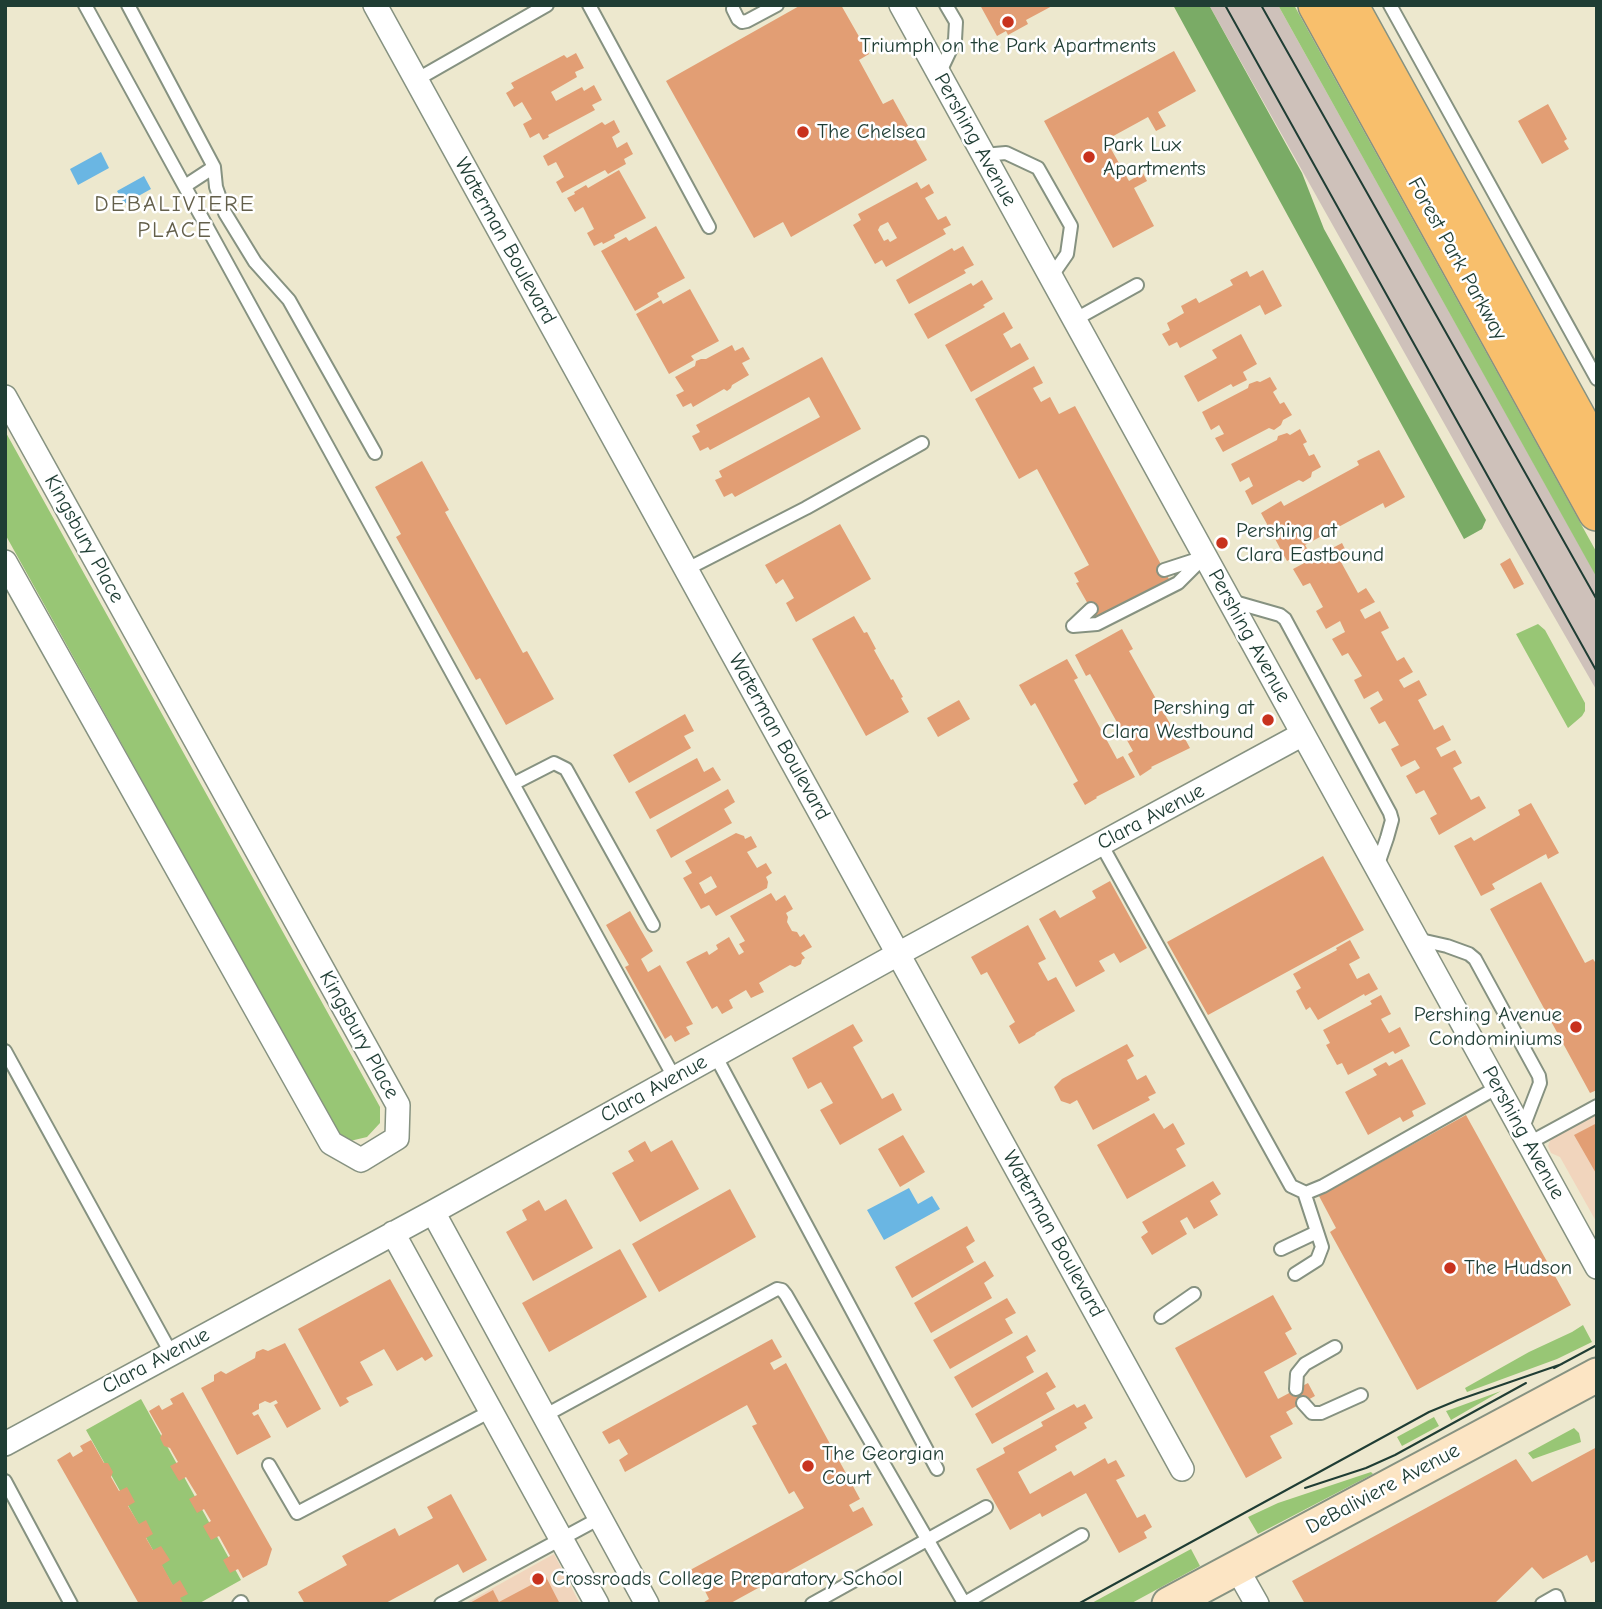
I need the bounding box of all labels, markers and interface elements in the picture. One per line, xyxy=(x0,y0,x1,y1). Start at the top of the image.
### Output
marker: Triumph on the Park Apartments xyxy=(1000,14,1016,30)
place label: Triumph on the Park Apartments xyxy=(860,33,1156,59)
street label: Pershing Avenue xyxy=(928,69,1022,211)
place label: The Chelsea xyxy=(817,119,926,145)
marker: The Chelsea xyxy=(795,124,811,140)
place label: Park Lux Apartments xyxy=(1103,132,1206,182)
marker: Park Lux Apartments xyxy=(1081,149,1097,165)
street label: Waterman Boulevard xyxy=(449,153,561,329)
street label: Forest Park Parkway xyxy=(1402,173,1512,345)
district label: DEBALIVIERE PLACE xyxy=(96,190,254,244)
street label: Kingsbury Place xyxy=(38,471,130,607)
place label: Pershing at Clara Eastbound xyxy=(1236,518,1384,568)
marker: Pershing at Clara Eastbound xyxy=(1214,535,1230,551)
street label: Pershing Avenue xyxy=(1202,565,1296,707)
street label: Waterman Boulevard xyxy=(723,649,835,825)
place label: Pershing at Clara Westbound xyxy=(1102,695,1254,745)
marker: Pershing at Clara Westbound xyxy=(1260,712,1276,728)
street label: Clara Avenue xyxy=(1093,778,1209,856)
street label: Kingsbury Place xyxy=(313,967,405,1103)
place label: Pershing Avenue Condominiums xyxy=(1414,1002,1562,1052)
marker: Pershing Avenue Condominiums xyxy=(1568,1019,1584,1035)
street label: Clara Avenue xyxy=(596,1049,712,1129)
street label: Pershing Avenue xyxy=(1476,1062,1570,1204)
street label: Waterman Boulevard xyxy=(997,1146,1109,1322)
place label: The Hudson xyxy=(1464,1255,1572,1281)
marker: The Hudson xyxy=(1442,1260,1458,1276)
street label: Clara Avenue xyxy=(98,1322,214,1400)
street label: DeBaliviere Avenue xyxy=(1302,1438,1464,1540)
place label: The Georgian Court xyxy=(822,1441,944,1491)
marker: The Georgian Court xyxy=(800,1458,816,1474)
place label: Crossroads College Preparatory School xyxy=(552,1566,903,1592)
marker: Crossroads College Preparatory School xyxy=(530,1571,546,1587)

